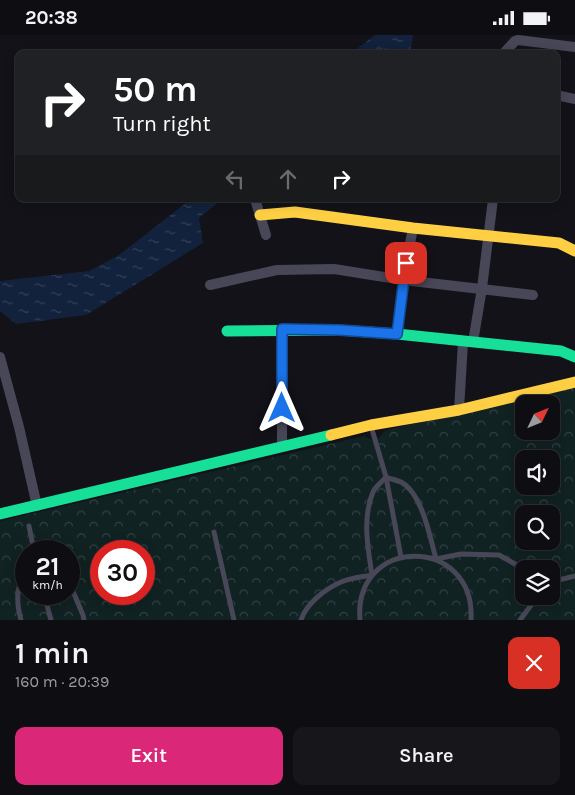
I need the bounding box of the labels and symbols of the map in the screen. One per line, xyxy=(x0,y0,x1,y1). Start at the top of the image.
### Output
pin xyxy=(385,242,427,284)
position arrow xyxy=(255,381,307,433)
north arrow xyxy=(515,395,560,440)
speed limit sign: 30 xyxy=(90,540,155,605)

